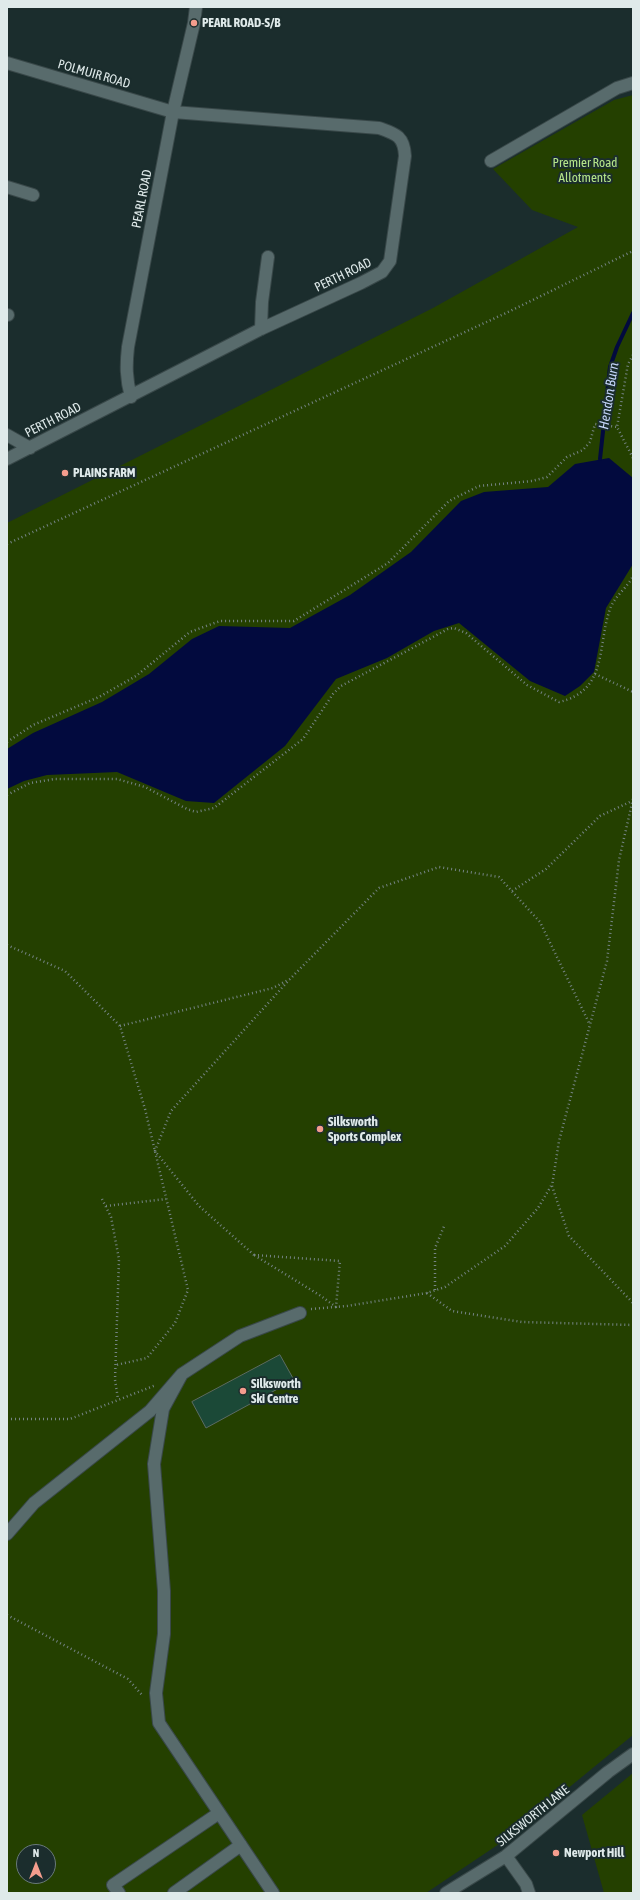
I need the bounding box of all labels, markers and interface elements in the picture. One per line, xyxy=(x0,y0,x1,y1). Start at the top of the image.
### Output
place label: PEARL ROAD-S/B xyxy=(202,15,280,31)
marker: PEARL ROAD-S/B xyxy=(189,18,199,28)
street label: POLMUIR ROAD xyxy=(56,56,132,92)
park label: Premier Road Allotments xyxy=(553,155,617,186)
street label: PEARL ROAD xyxy=(129,168,155,230)
street label: PERTH ROAD xyxy=(312,255,374,295)
water label: Hendon Burn xyxy=(595,361,623,431)
street label: PERTH ROAD xyxy=(22,399,84,441)
place label: PLAINS FARM xyxy=(73,465,136,481)
marker: PLAINS FARM xyxy=(60,468,70,478)
place label: Silksworth Sports Complex xyxy=(328,1114,401,1145)
marker: Silksworth Sports Complex xyxy=(315,1124,325,1134)
place label: Silksworth Ski Centre xyxy=(251,1376,301,1407)
marker: Silksworth Ski Centre xyxy=(238,1386,248,1396)
street label: SILKSWORTH LANE xyxy=(494,1782,572,1850)
north arrow xyxy=(16,1844,56,1884)
place label: Newport Hill xyxy=(564,1845,624,1861)
text: N xyxy=(33,1847,39,1859)
marker: Newport Hill xyxy=(551,1848,561,1858)

